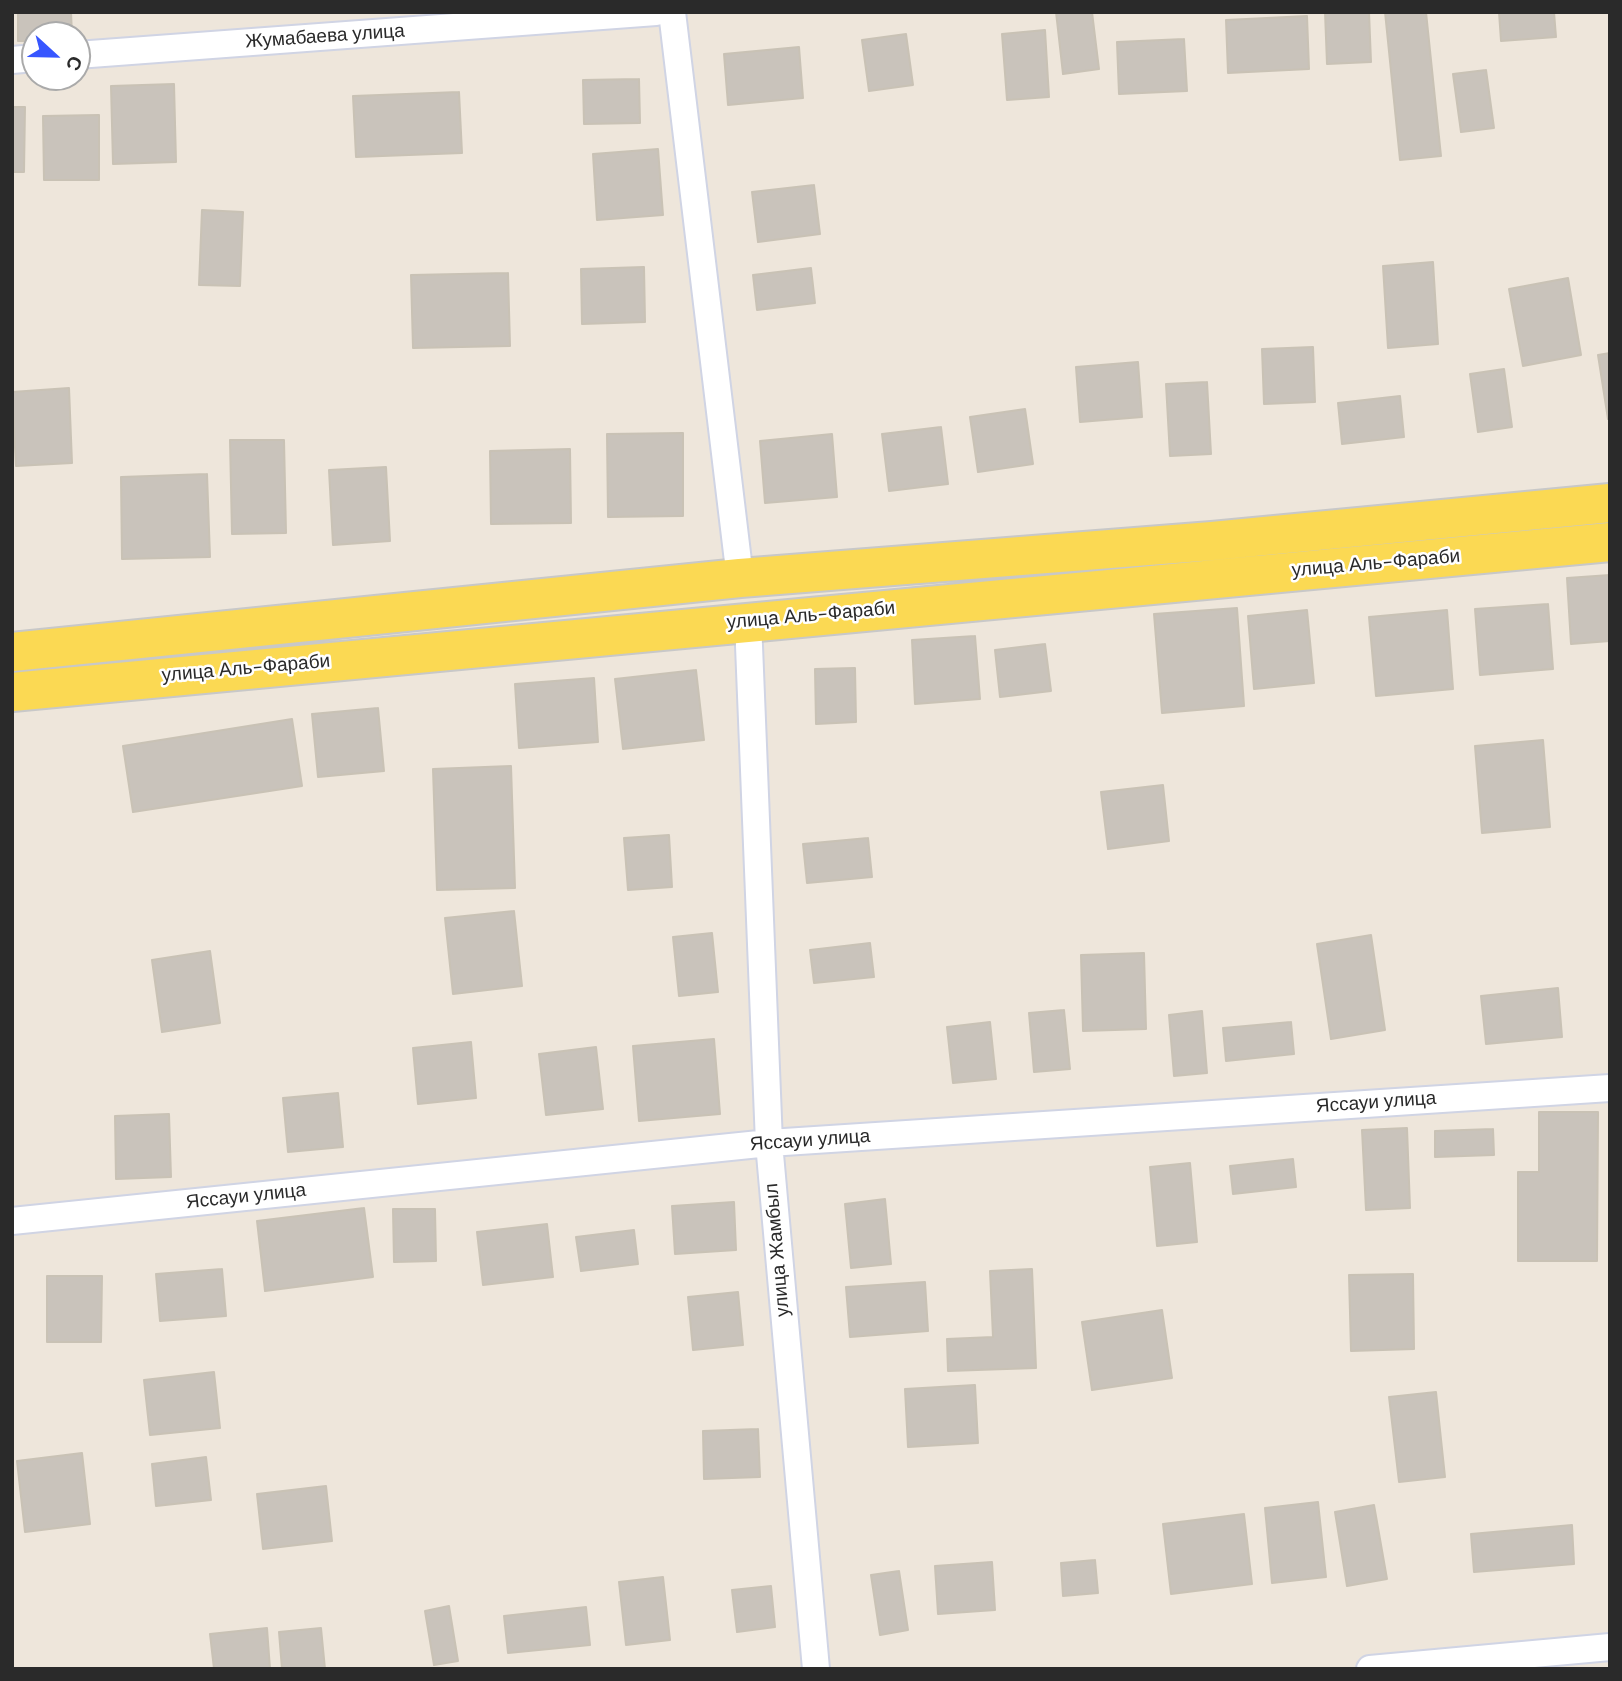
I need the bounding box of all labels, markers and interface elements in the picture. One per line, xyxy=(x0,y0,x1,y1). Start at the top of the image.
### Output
street label: Жумабаева улица xyxy=(245,20,405,54)
north arrow xyxy=(21,21,91,91)
text: С xyxy=(60,52,88,74)
street label: улица Аль-Фараби xyxy=(1291,545,1461,583)
street label: улица Аль-Фараби xyxy=(726,597,896,635)
street label: улица Аль-Фараби xyxy=(161,650,331,688)
street label: Яссауи улица xyxy=(1315,1087,1437,1119)
street label: Яссауи улица xyxy=(749,1125,871,1157)
street label: Яссауи улица xyxy=(185,1179,307,1215)
street label: улица Жамбыл xyxy=(761,1182,795,1318)

